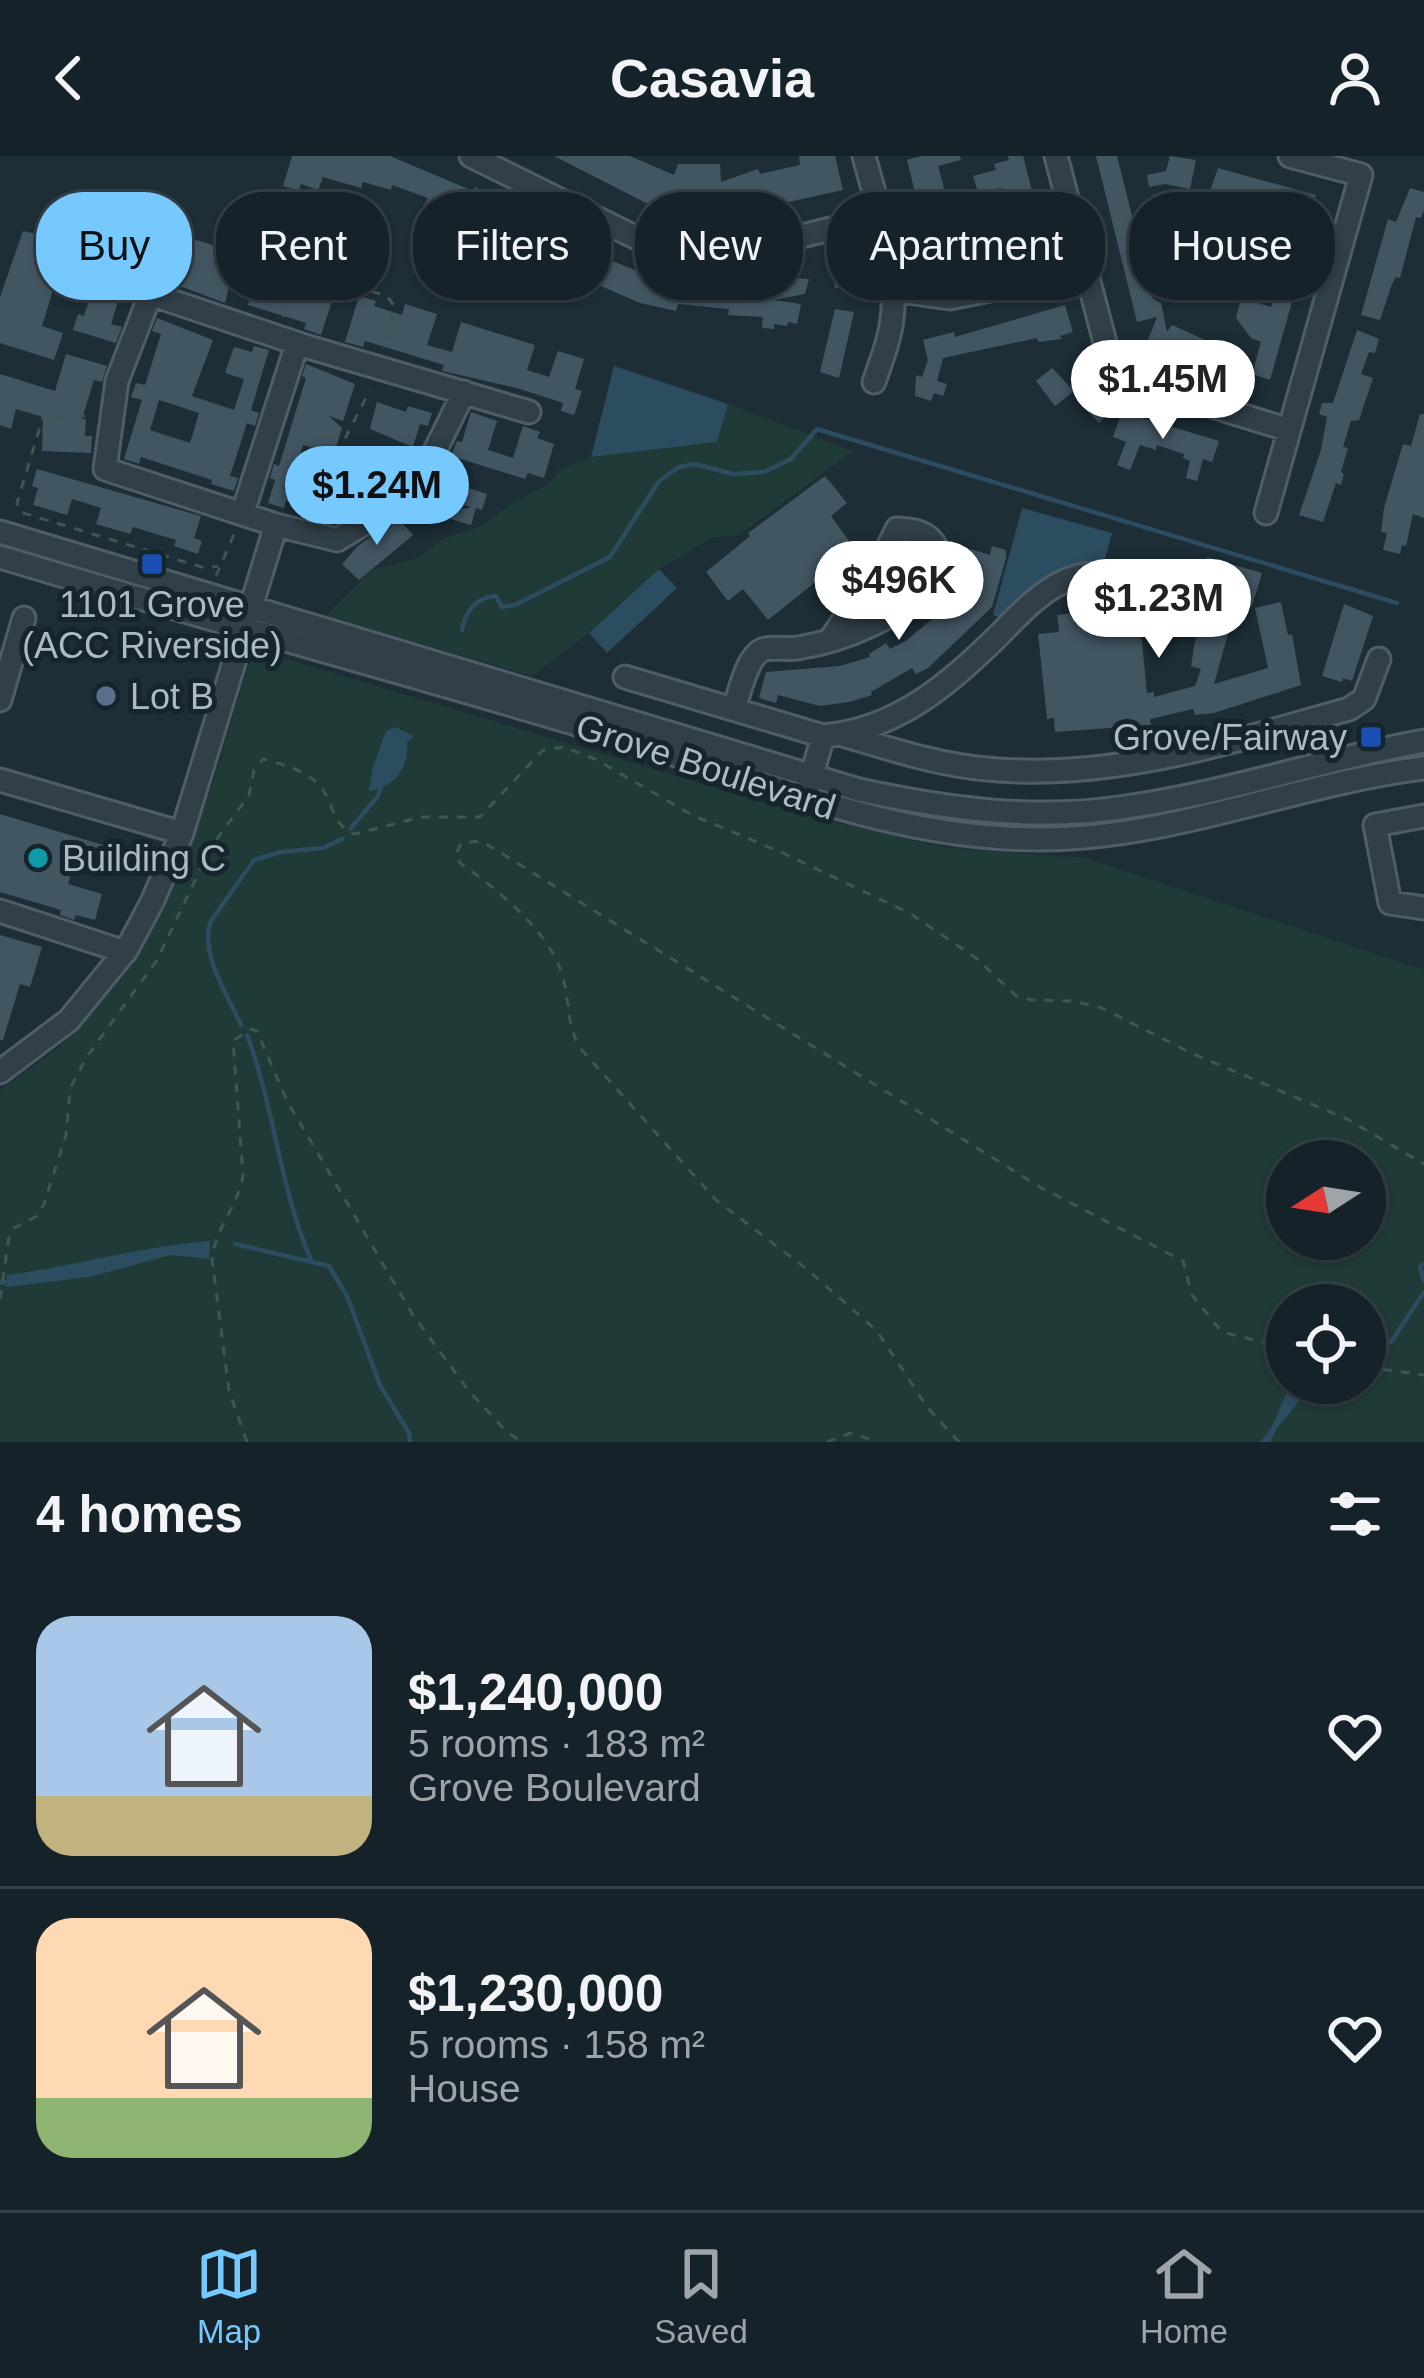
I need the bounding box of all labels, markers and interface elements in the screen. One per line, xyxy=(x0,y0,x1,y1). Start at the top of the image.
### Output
icon: back xyxy=(36,45,102,111)
icon: person xyxy=(1322,45,1388,111)
text: Casavia xyxy=(610,48,814,108)
chip: Buy xyxy=(36,192,192,300)
chip: Rent xyxy=(216,192,389,300)
chip: Filters xyxy=(413,192,611,300)
chip: New xyxy=(635,192,803,300)
chip: Apartment xyxy=(827,192,1105,300)
chip: House xyxy=(1129,192,1335,300)
pin: $1.45M xyxy=(1065,340,1261,442)
text: $1.45M xyxy=(1098,357,1228,400)
pin: $1.24M xyxy=(279,446,475,548)
text: $1.24M xyxy=(312,463,442,506)
pin: $496K xyxy=(815,541,983,643)
marker: 1101 Grove (ACC Riverside) xyxy=(139,551,165,577)
text: $496K xyxy=(842,558,956,601)
pin: $1.23M xyxy=(1061,559,1257,661)
text: $1.23M xyxy=(1094,576,1224,619)
place label: 1101 Grove (ACC Riverside) xyxy=(22,584,282,666)
place label: Lot B xyxy=(130,676,214,717)
marker: Lot B xyxy=(93,683,119,709)
street label: Grove Boulevard xyxy=(571,705,841,828)
place label: Grove/Fairway xyxy=(1113,717,1347,758)
marker: Grove/Fairway xyxy=(1358,724,1384,750)
place label: Building C xyxy=(62,838,226,879)
marker: Building C xyxy=(25,845,51,871)
north arrow xyxy=(1266,1140,1386,1260)
map controls xyxy=(1266,1140,1386,1404)
button: locate xyxy=(1266,1284,1386,1404)
icon: filters xyxy=(1322,1481,1388,1547)
text: 4 homes xyxy=(36,1486,243,1543)
icon: home xyxy=(132,1664,276,1808)
text: $1,240,000 xyxy=(408,1664,663,1721)
icon: heart xyxy=(1322,1703,1388,1769)
text: 5 rooms · 183 m² xyxy=(408,1722,705,1765)
text: Grove Boulevard xyxy=(408,1766,701,1809)
text: $1,230,000 xyxy=(408,1965,663,2022)
icon: home xyxy=(132,1966,276,2110)
icon: heart xyxy=(1322,2005,1388,2071)
text: 5 rooms · 158 m² xyxy=(408,2023,705,2066)
text: House xyxy=(408,2067,521,2110)
tab: Map xyxy=(196,2241,262,2351)
tab: Saved xyxy=(654,2241,748,2351)
tab: Home xyxy=(1140,2241,1228,2351)

